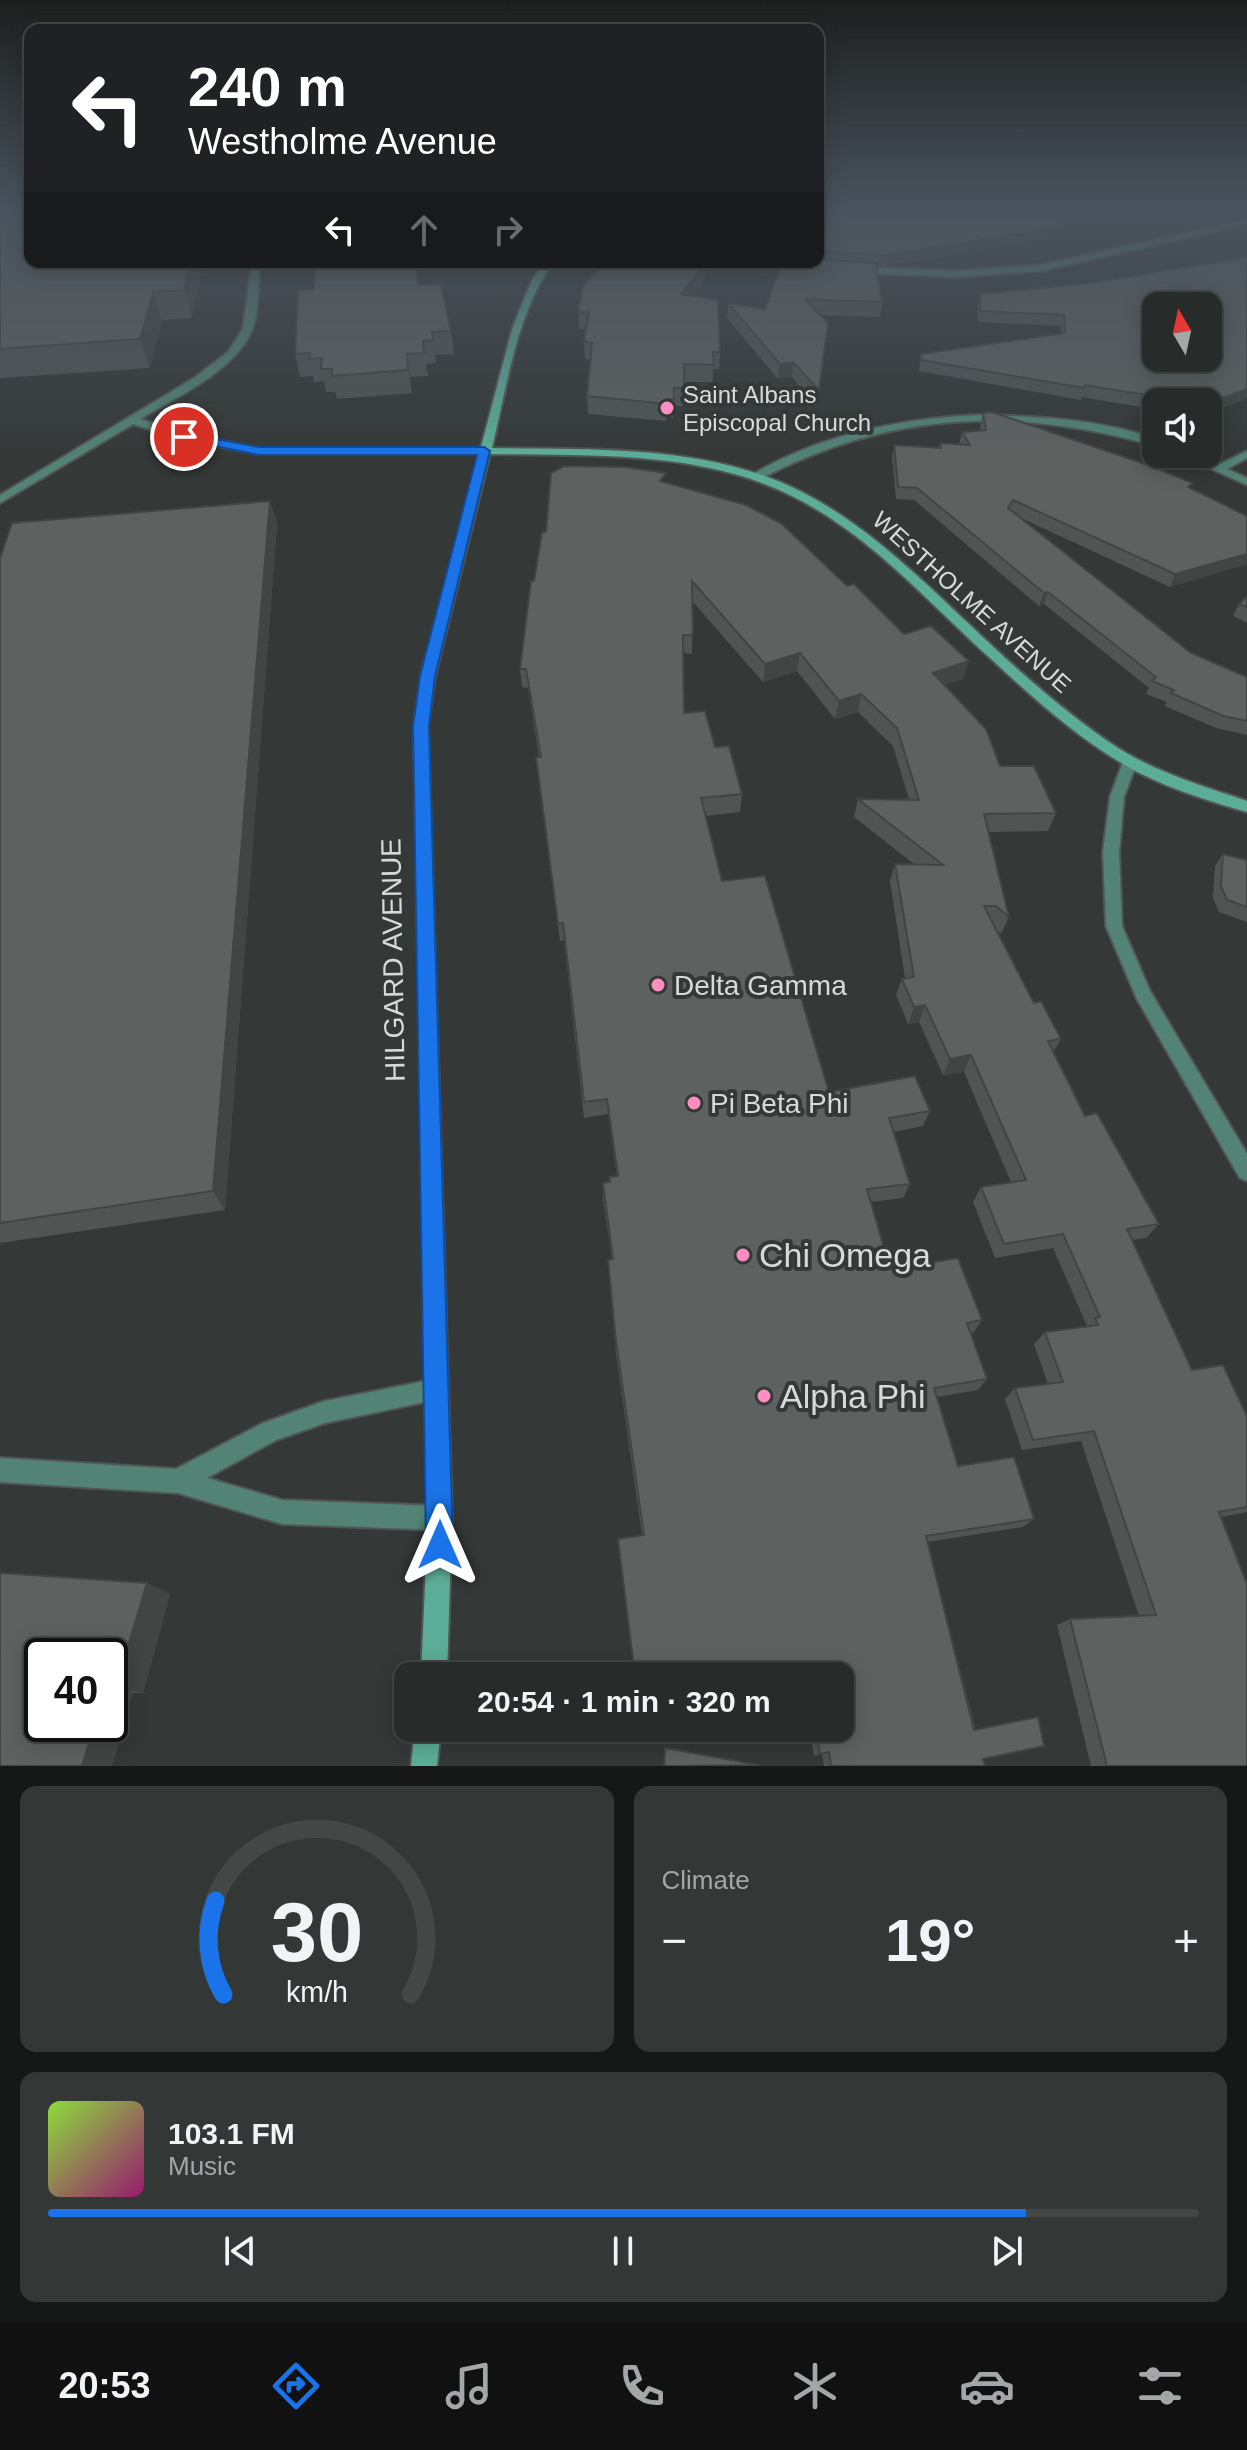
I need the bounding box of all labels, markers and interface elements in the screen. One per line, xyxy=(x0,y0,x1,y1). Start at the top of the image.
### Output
text: 240 m xyxy=(188,55,347,118)
icon: left xyxy=(56,56,160,160)
text: Westholme Avenue xyxy=(188,121,497,162)
icon: left xyxy=(318,208,362,252)
icon: ahead xyxy=(402,208,446,252)
icon: right xyxy=(486,208,530,252)
north arrow xyxy=(1142,292,1222,372)
map controls xyxy=(1142,292,1222,468)
place label: Saint Albans Episcopal Church xyxy=(683,381,871,436)
button: sound xyxy=(1142,388,1222,468)
marker: Saint Albans Episcopal Church xyxy=(658,399,676,417)
pin xyxy=(150,403,218,471)
icon: arrive xyxy=(162,415,206,459)
street label: WESTHOLME AVENUE xyxy=(867,506,1077,698)
street label: HILGARD AVENUE xyxy=(375,838,411,1082)
place label: Delta Gamma xyxy=(674,970,847,1001)
marker: Delta Gamma xyxy=(649,976,667,994)
place label: Pi Beta Phi xyxy=(710,1088,849,1119)
marker: Pi Beta Phi xyxy=(685,1094,703,1112)
place label: Chi Omega xyxy=(759,1236,931,1274)
marker: Chi Omega xyxy=(734,1246,752,1264)
place label: Alpha Phi xyxy=(780,1377,926,1415)
marker: Alpha Phi xyxy=(755,1387,773,1405)
position arrow xyxy=(398,1503,482,1587)
speed limit sign: 40 xyxy=(24,1638,128,1742)
text: 20:54 · 1 min · 320 m xyxy=(477,1685,771,1718)
text: Climate xyxy=(662,1865,750,1895)
text: 30 xyxy=(270,1886,363,1979)
text: 19° xyxy=(885,1907,976,1974)
text: − xyxy=(662,1916,687,1965)
text: + xyxy=(1173,1916,1199,1965)
text: km/h xyxy=(286,1976,348,2008)
text: 103.1 FM xyxy=(168,2117,295,2150)
text: Music xyxy=(168,2151,236,2181)
icon: previous xyxy=(218,2229,262,2273)
icon: pause xyxy=(601,2229,645,2273)
icon: next xyxy=(985,2229,1029,2273)
icon: directions xyxy=(268,2358,324,2414)
icon: music xyxy=(441,2358,497,2414)
icon: phone xyxy=(614,2358,670,2414)
icon: climate xyxy=(787,2358,843,2414)
icon: car xyxy=(959,2358,1015,2414)
icon: filters xyxy=(1132,2358,1188,2414)
text: 20:53 xyxy=(58,2365,151,2406)

